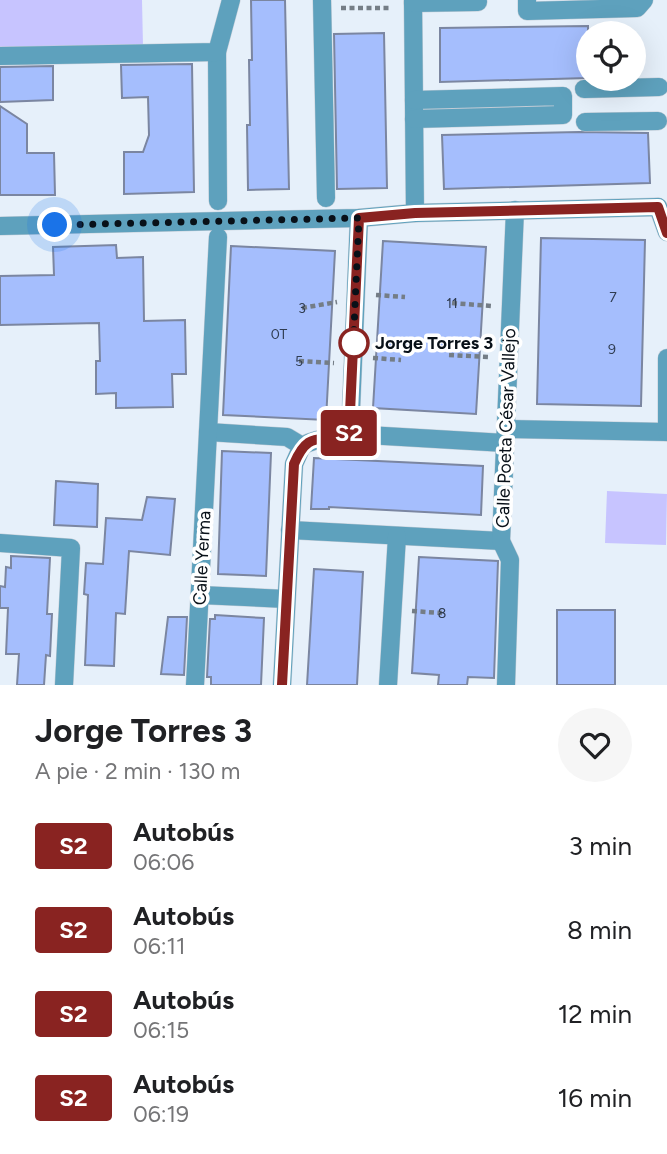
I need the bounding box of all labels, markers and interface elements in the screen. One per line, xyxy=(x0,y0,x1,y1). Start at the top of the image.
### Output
map controls xyxy=(576,21,646,91)
button: locate xyxy=(576,21,646,91)
your location xyxy=(37,207,72,242)
house number: 7 xyxy=(609,289,617,306)
house number: 11 xyxy=(446,295,458,312)
house number: 3 xyxy=(298,300,306,317)
house number: 0T xyxy=(271,326,288,343)
marker: Jorge Torres 3 xyxy=(339,328,369,358)
street label: Calle Poeta César Vallejo xyxy=(492,328,520,528)
place label: Jorge Torres 3 xyxy=(375,332,493,354)
house number: 9 xyxy=(608,341,616,358)
house number: 5 xyxy=(295,353,303,370)
line badge: S2 xyxy=(318,410,380,456)
text: S2 xyxy=(335,418,363,447)
street label: Calle Yerma xyxy=(189,510,215,606)
house number: 8 xyxy=(438,605,446,622)
button: heart xyxy=(558,708,632,782)
text: Jorge Torres 3 xyxy=(35,711,252,750)
text: A pie · 2 min · 130 m xyxy=(35,757,240,785)
text: Autobús xyxy=(133,816,234,848)
text: 3 min xyxy=(569,830,632,862)
text: S2 xyxy=(59,831,88,860)
text: 06:06 xyxy=(133,848,194,876)
text: Autobús xyxy=(133,900,234,932)
text: 8 min xyxy=(567,914,632,946)
text: S2 xyxy=(59,915,88,944)
text: 06:11 xyxy=(133,932,186,960)
text: Autobús xyxy=(133,984,234,1016)
text: 12 min xyxy=(558,998,632,1030)
text: S2 xyxy=(59,999,88,1028)
text: 06:15 xyxy=(133,1016,189,1044)
text: Autobús xyxy=(133,1068,234,1100)
text: 16 min xyxy=(557,1082,632,1114)
text: S2 xyxy=(59,1083,88,1112)
text: 06:19 xyxy=(133,1100,189,1128)

